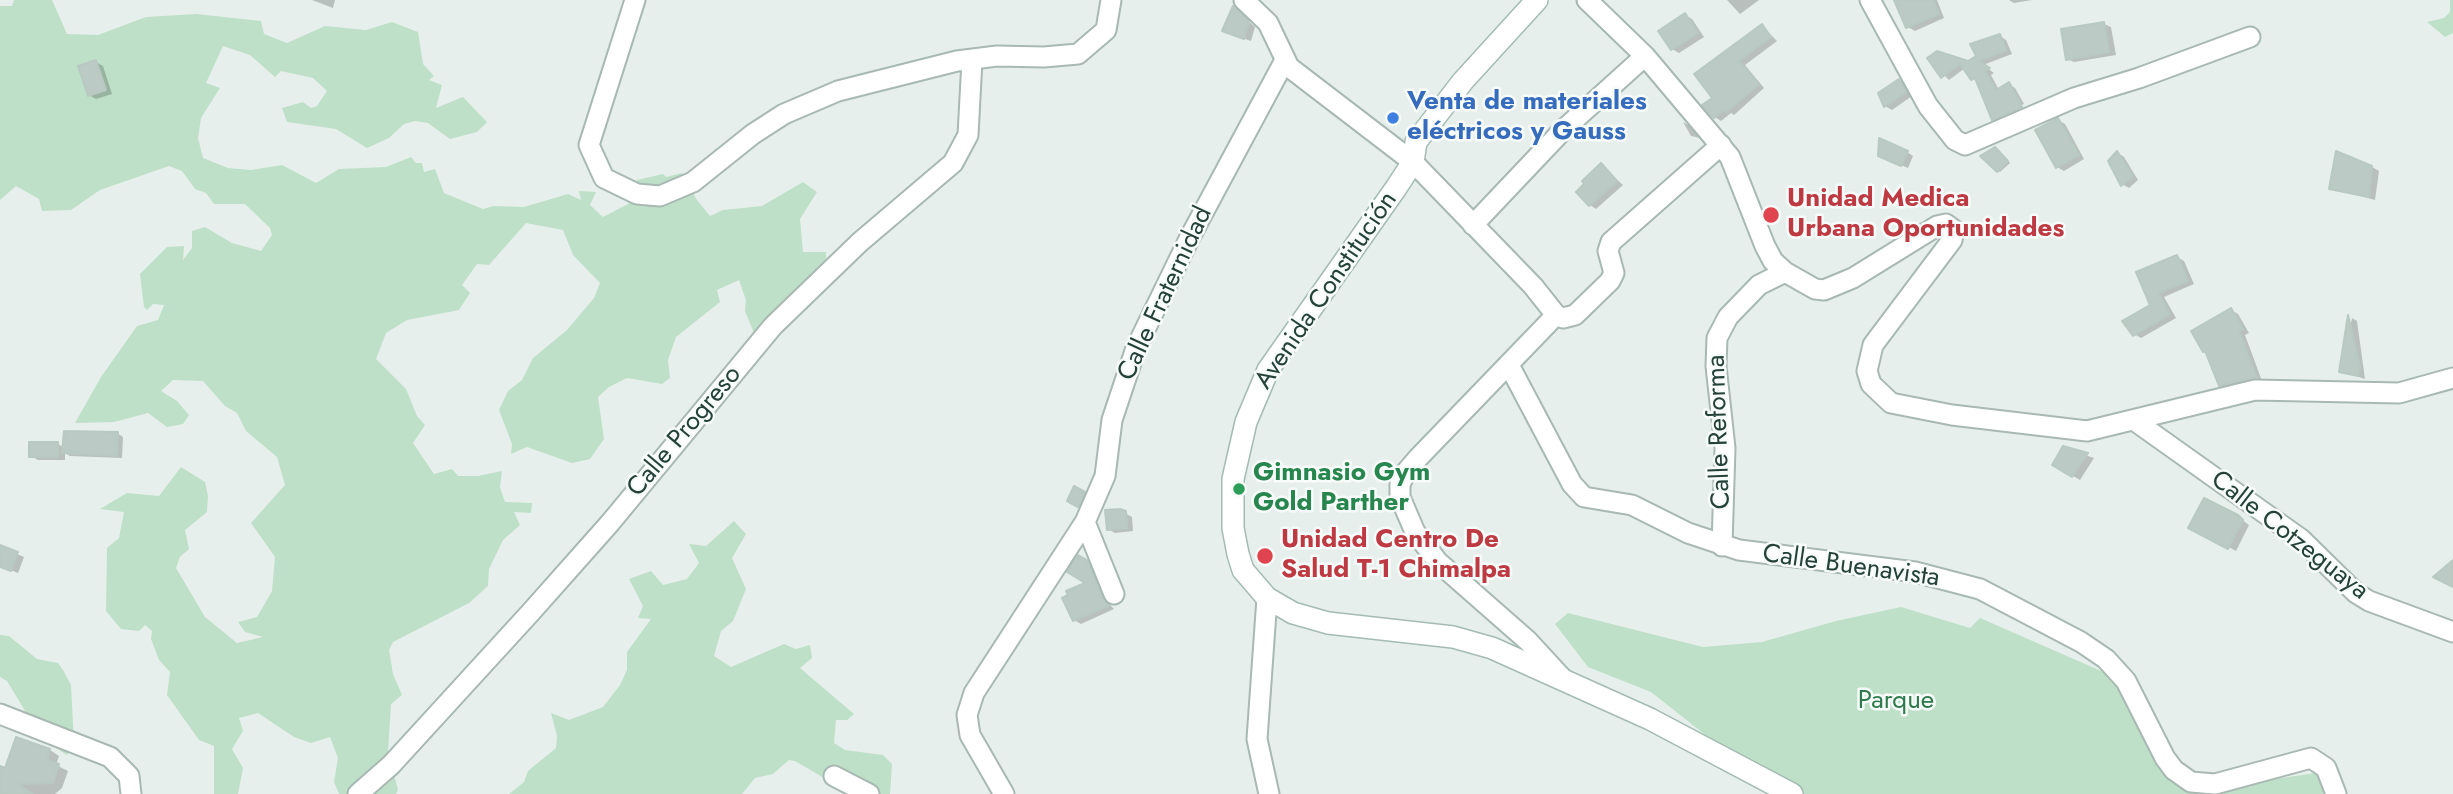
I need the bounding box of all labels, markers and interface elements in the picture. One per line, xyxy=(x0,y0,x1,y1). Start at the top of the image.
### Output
place label: Venta de materiales eléctricos y Gauss xyxy=(1407,87,1647,148)
marker: Venta de materiales eléctricos y Gauss xyxy=(1385,110,1401,126)
place label: Unidad Medica Urbana Oportunidades xyxy=(1787,184,2064,246)
street label: Avenida Constitución xyxy=(1249,186,1405,396)
street label: Calle Fraternidad xyxy=(1112,202,1220,386)
marker: Unidad Medica Urbana Oportunidades xyxy=(1761,205,1781,225)
street label: Calle Reforma xyxy=(1702,354,1738,510)
street label: Calle Progreso xyxy=(621,360,749,504)
place label: Gimnasio Gym Gold Parther xyxy=(1253,458,1430,520)
street label: Calle Cotzeguaya xyxy=(2204,465,2374,607)
marker: Gimnasio Gym Gold Parther xyxy=(1231,481,1247,497)
place label: Unidad Centro De Salud T-1 Chimalpa xyxy=(1281,525,1511,586)
street label: Calle Buenavista xyxy=(1760,539,1942,595)
marker: Unidad Centro De Salud T-1 Chimalpa xyxy=(1255,546,1275,566)
park label: Parque xyxy=(1858,686,1934,718)

